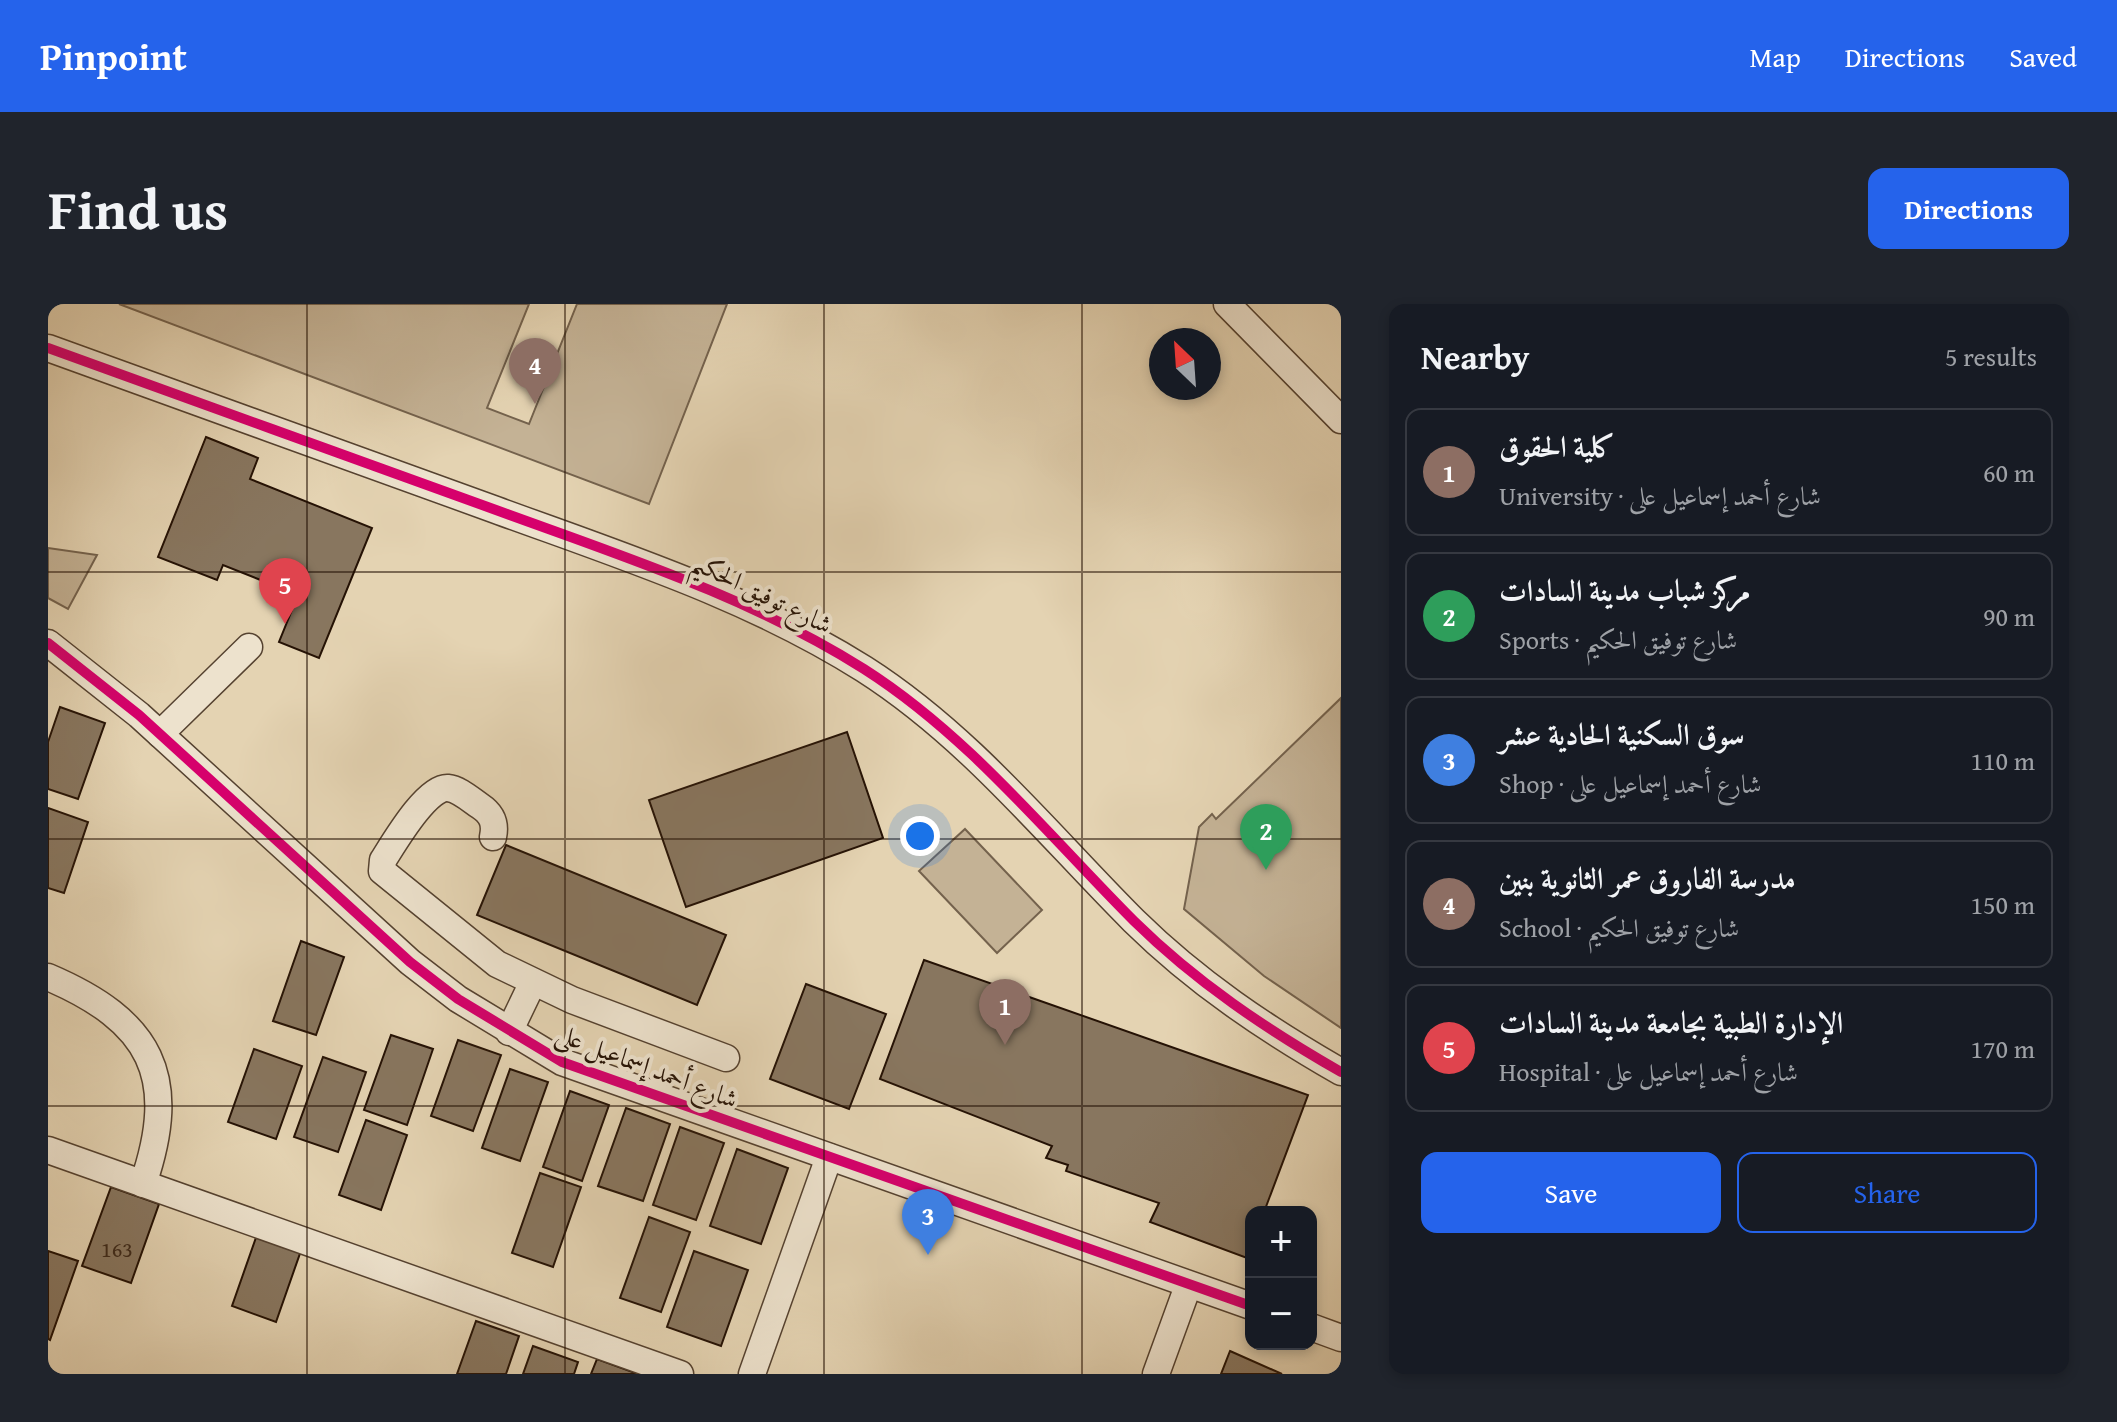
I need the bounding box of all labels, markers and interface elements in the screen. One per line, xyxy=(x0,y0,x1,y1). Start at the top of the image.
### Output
text: Pinpoint xyxy=(40,28,187,84)
text: Map xyxy=(1749,36,1801,77)
text: Directions xyxy=(1845,36,1965,77)
text: Saved xyxy=(2009,36,2077,77)
text: Find us xyxy=(48,167,228,250)
button: Directions xyxy=(1868,168,2069,249)
north arrow xyxy=(1149,328,1221,400)
text: Nearby xyxy=(1421,332,1530,381)
text: 5 results xyxy=(1945,337,2037,376)
pin: 4 xyxy=(509,338,561,404)
text: كلية الحقوق xyxy=(1499,424,1615,468)
text: 1 xyxy=(1442,453,1456,492)
text: 60 m xyxy=(1983,453,2035,492)
text: University · شارع أحمد إسماعيل على xyxy=(1499,476,1821,515)
street label: شارع توفيق الحكيم xyxy=(682,542,839,650)
pin: 5 xyxy=(259,558,311,624)
text: مركز شباب مدينة السادات xyxy=(1499,568,1750,612)
text: 2 xyxy=(1442,597,1456,636)
text: 90 m xyxy=(1983,597,2035,636)
text: Sports · شارع توفيق الحكيم xyxy=(1499,620,1737,659)
text: سوق السكنية الحادية عشر xyxy=(1499,712,1744,756)
text: 3 xyxy=(1442,741,1456,780)
text: 110 m xyxy=(1970,741,2035,780)
text: Shop · شارع أحمد إسماعيل على xyxy=(1499,764,1762,803)
pin: 2 xyxy=(1240,804,1292,870)
your location xyxy=(900,816,940,856)
text: مدرسة الفاروق عمر الثانوية بنين xyxy=(1499,856,1796,900)
text: 4 xyxy=(1442,885,1456,924)
text: 150 m xyxy=(1970,885,2035,924)
text: School · شارع توفيق الحكيم xyxy=(1499,908,1739,947)
pin: 1 xyxy=(979,979,1031,1045)
text: الإدارة الطبية بجامعة مدينة السادات xyxy=(1499,1000,1843,1044)
street label: شارع أحمد إسماعيل على xyxy=(549,1013,744,1121)
text: 5 xyxy=(1442,1029,1456,1068)
text: 170 m xyxy=(1970,1029,2035,1068)
text: Hospital · شارع أحمد إسماعيل على xyxy=(1499,1052,1798,1091)
button: Save xyxy=(1421,1152,1721,1233)
button: Share xyxy=(1737,1152,2037,1233)
pin: 3 xyxy=(902,1189,954,1255)
map controls xyxy=(1245,1206,1317,1350)
button: + xyxy=(1245,1206,1317,1278)
house number: 163 xyxy=(101,1233,133,1265)
button: − xyxy=(1245,1278,1317,1350)

